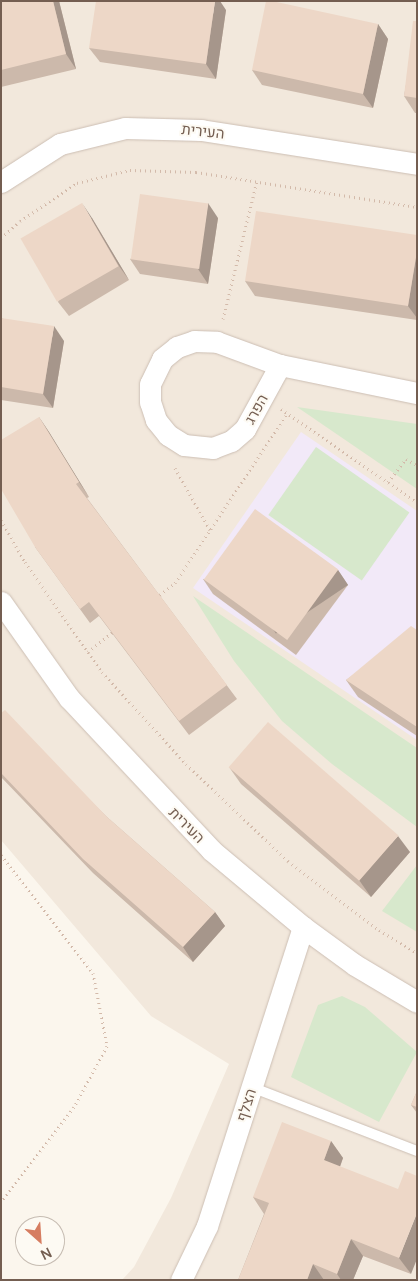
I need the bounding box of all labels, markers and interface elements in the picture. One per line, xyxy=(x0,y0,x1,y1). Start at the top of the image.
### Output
street label: העירית xyxy=(181,120,225,142)
street label: הפרג xyxy=(241,391,271,427)
street label: העירית xyxy=(165,803,209,847)
street label: הצלף xyxy=(232,1086,260,1124)
north arrow xyxy=(15,1216,65,1266)
text: N xyxy=(38,1243,55,1265)

